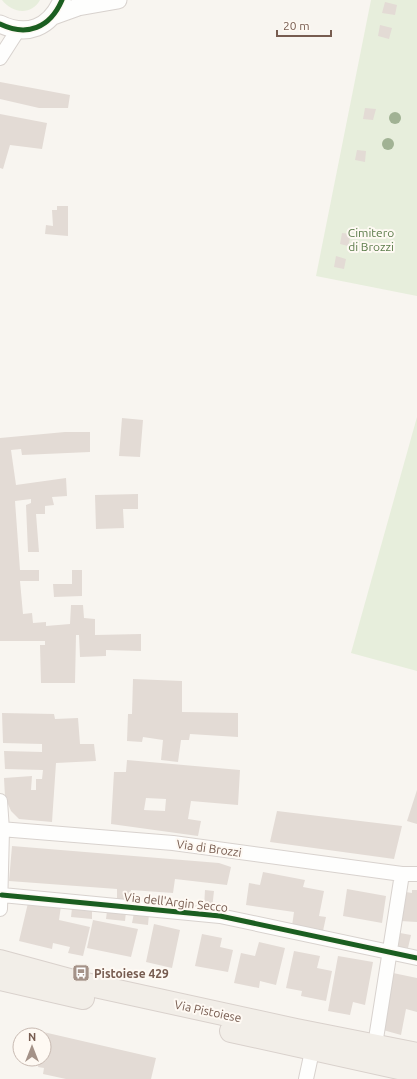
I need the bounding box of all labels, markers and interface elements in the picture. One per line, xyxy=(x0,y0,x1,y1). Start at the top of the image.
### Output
scale bar xyxy=(277,12,331,38)
text: 20 m xyxy=(283,19,310,32)
park label: Cimitero di Brozzi xyxy=(348,226,394,253)
street label: Via di Brozzi xyxy=(176,837,242,859)
street label: Via dell'Argin Secco xyxy=(123,890,229,914)
bus stop icon: Pistoiese 429 xyxy=(71,963,91,983)
place label: Pistoiese 429 xyxy=(94,967,169,980)
street label: Via Pistoiese xyxy=(173,998,243,1024)
north arrow xyxy=(12,1027,52,1067)
text: N xyxy=(28,1031,36,1043)

